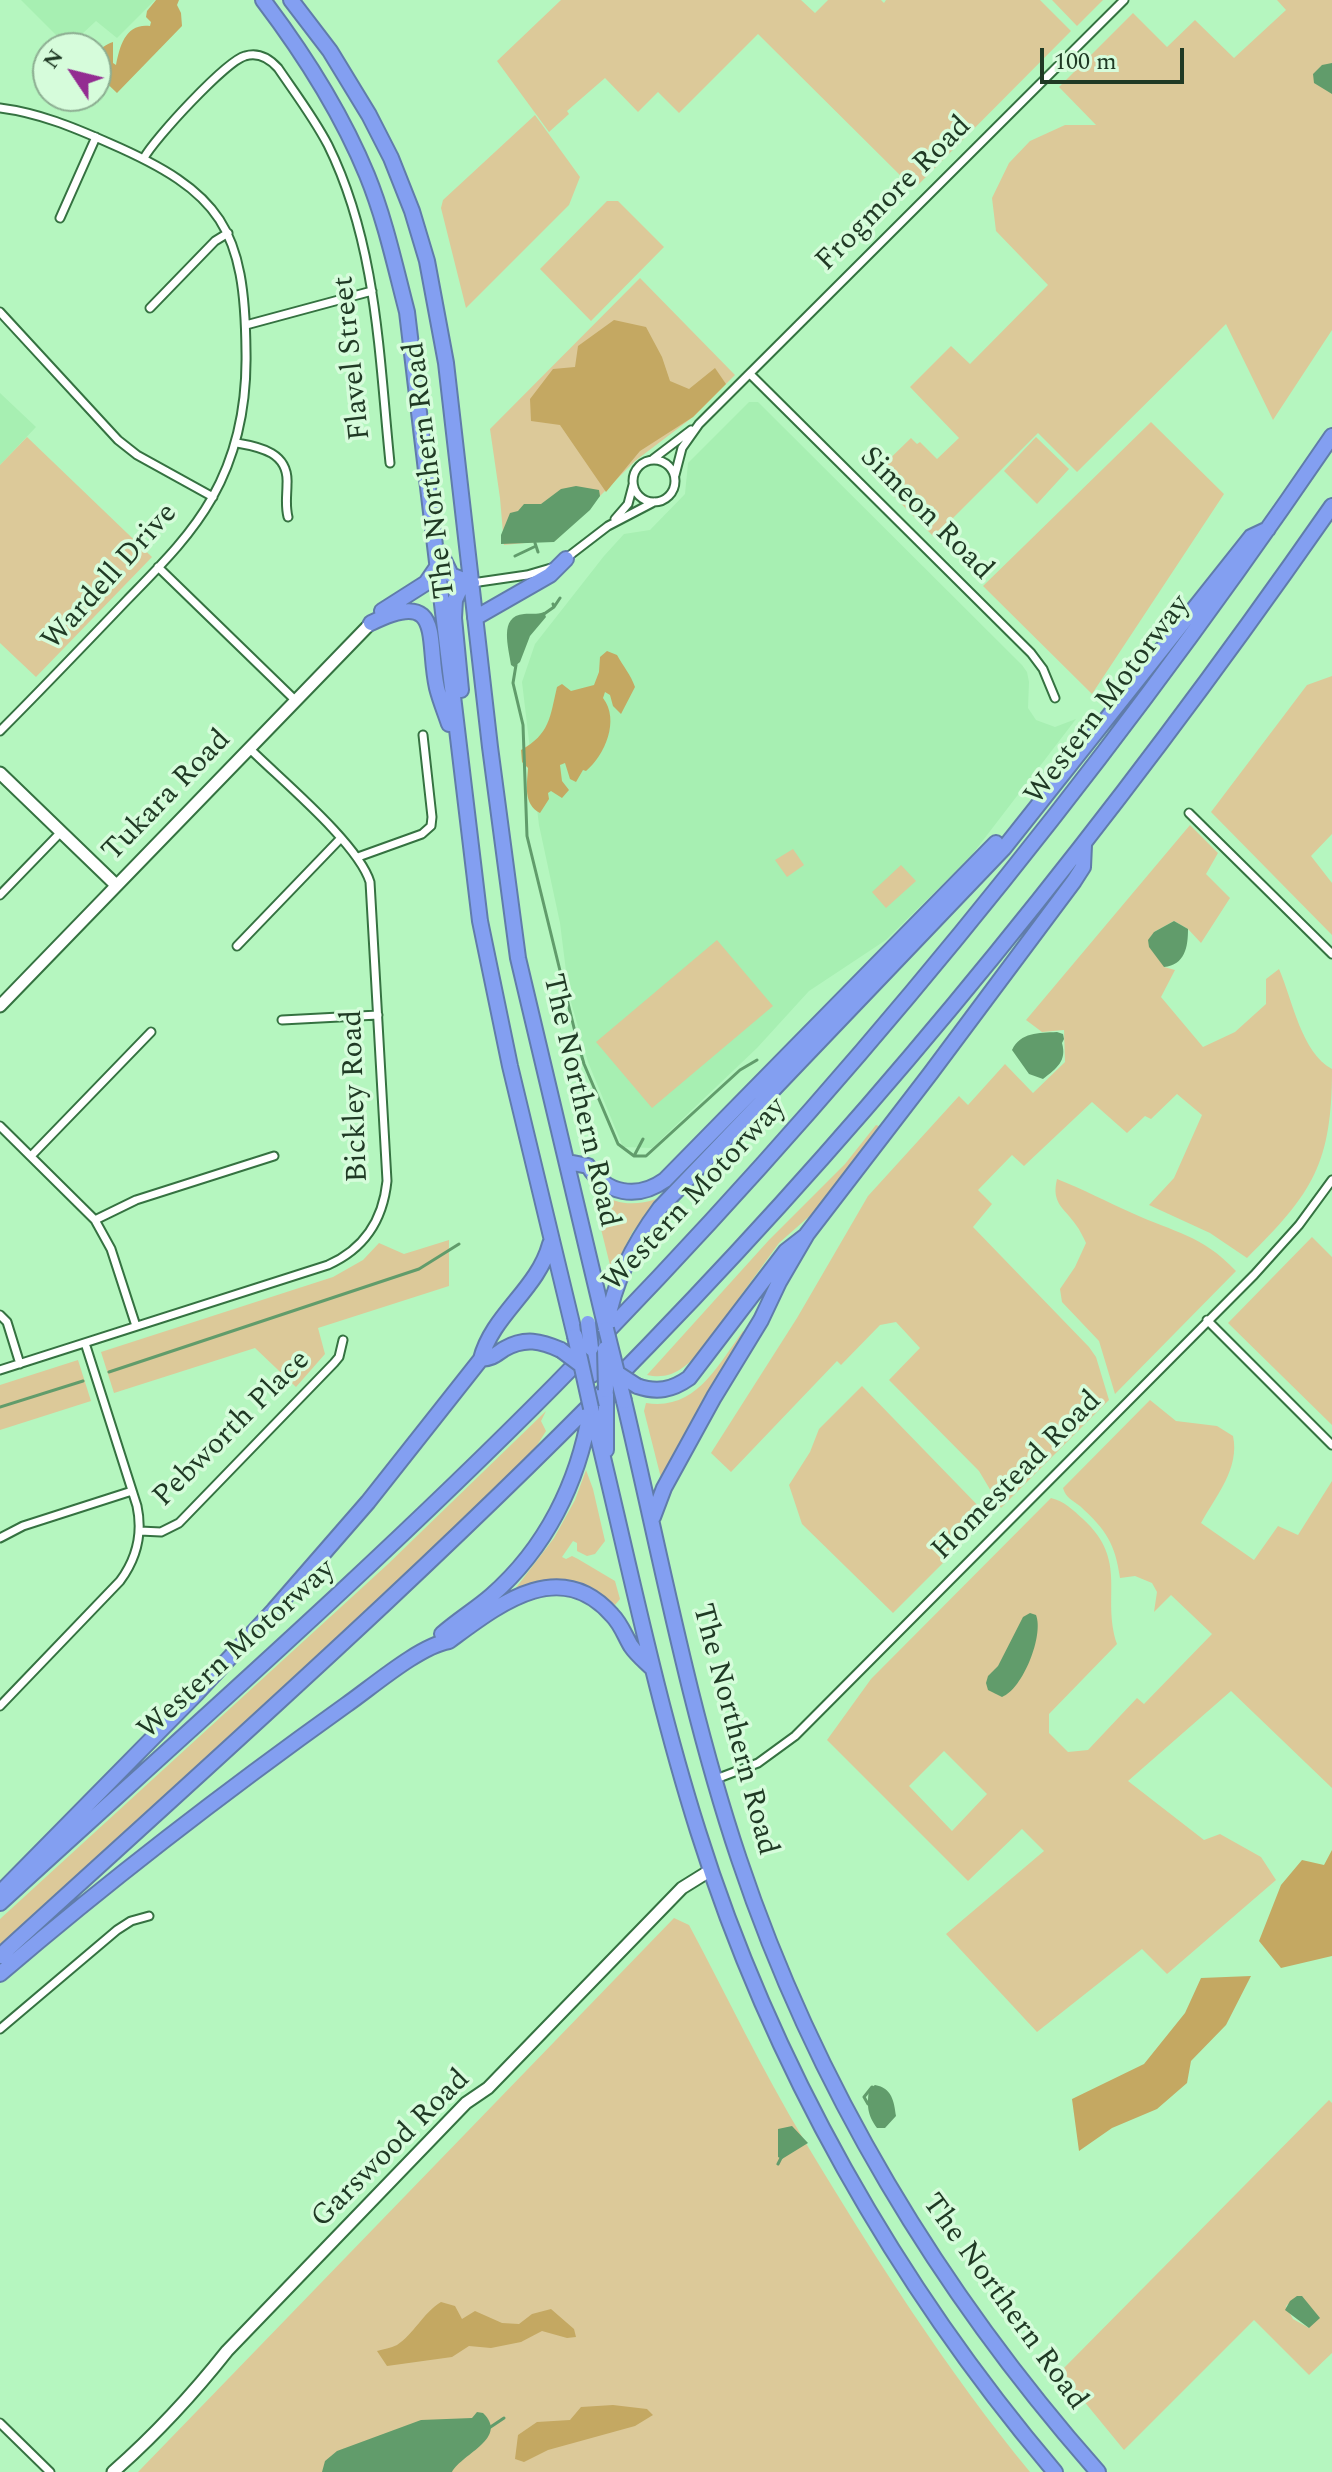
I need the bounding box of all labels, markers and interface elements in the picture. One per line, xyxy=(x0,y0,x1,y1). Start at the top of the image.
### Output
north arrow xyxy=(32,32,112,112)
scale bar xyxy=(1044,32,1188,82)
text: N xyxy=(35,42,72,76)
text: 100 m xyxy=(1054,44,1117,80)
street label: Frogmore Road xyxy=(810,110,980,280)
street label: Flavel Street xyxy=(327,274,381,442)
street label: The Northern Road xyxy=(398,339,466,601)
street label: Simeon Road xyxy=(851,441,999,589)
street label: Wardell Drive xyxy=(36,497,186,659)
street label: Western Motorway xyxy=(1018,589,1200,813)
street label: Tukara Road xyxy=(96,723,240,871)
street label: The Northern Road xyxy=(532,971,626,1231)
street label: Bickley Road xyxy=(336,1009,378,1183)
street label: Western Motorway xyxy=(596,1091,796,1301)
street label: Pebworth Place xyxy=(147,1344,319,1516)
street label: Homestead Road xyxy=(926,1385,1110,1569)
street label: Western Motorway xyxy=(132,1553,344,1749)
street label: The Northern Road xyxy=(682,1600,784,1860)
street label: Garswood Road xyxy=(305,2063,479,2237)
street label: The Northern Road xyxy=(912,2188,1094,2418)

